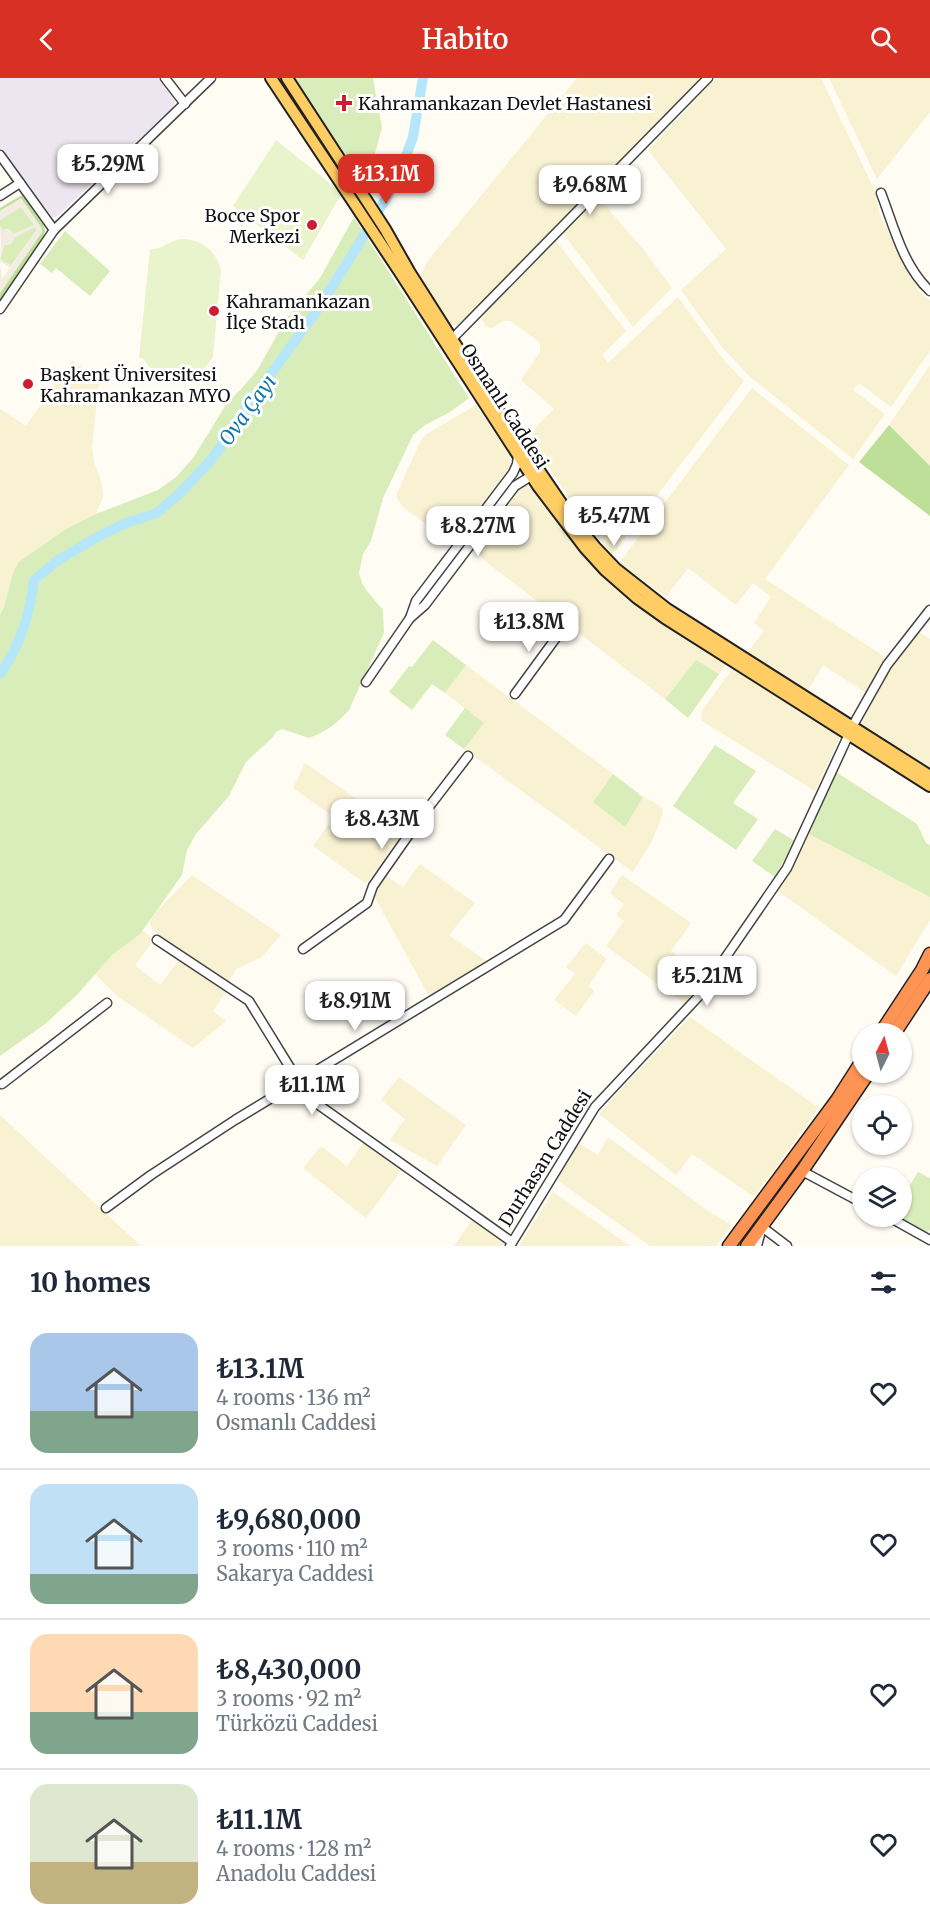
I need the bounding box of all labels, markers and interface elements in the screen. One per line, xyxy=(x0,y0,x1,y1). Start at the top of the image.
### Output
text: Habito xyxy=(422,22,509,56)
icon: back xyxy=(30,23,63,56)
icon: search xyxy=(867,23,900,56)
place label: Kahramankazan Devlet Hastanesi xyxy=(358,92,652,115)
marker: Kahramankazan Devlet Hastanesi xyxy=(335,94,353,112)
pin: ₺5.29M xyxy=(59,144,157,195)
text: ₺5.29M xyxy=(71,151,145,176)
pin: ₺13.1M xyxy=(337,154,435,205)
text: ₺13.1M xyxy=(352,161,420,186)
pin: ₺9.68M xyxy=(541,165,639,216)
text: ₺9.68M xyxy=(553,172,627,197)
place label: Bocce Spor Merkezi xyxy=(204,204,300,248)
marker: Bocce Spor Merkezi xyxy=(305,218,319,232)
place label: Kahramankazan İlçe Stadı xyxy=(226,290,370,334)
marker: Kahramankazan İlçe Stadı xyxy=(207,304,221,318)
street label: Osmanlı Caddesi xyxy=(456,339,554,473)
place label: Başkent Üniversitesi Kahramankazan MYO xyxy=(40,363,230,407)
water label: Ova Çayı xyxy=(213,370,281,450)
marker: Başkent Üniversitesi Kahramankazan MYO xyxy=(21,377,35,391)
pin: ₺5.47M xyxy=(565,496,663,547)
text: ₺5.47M xyxy=(578,503,650,528)
pin: ₺8.27M xyxy=(429,506,527,557)
text: ₺8.27M xyxy=(440,513,516,538)
pin: ₺13.8M xyxy=(480,602,578,653)
text: ₺13.8M xyxy=(494,609,564,634)
pin: ₺8.43M xyxy=(333,799,431,850)
text: ₺8.43M xyxy=(345,806,419,831)
pin: ₺5.21M xyxy=(658,956,756,1007)
text: ₺5.21M xyxy=(671,963,743,988)
pin: ₺8.91M xyxy=(306,981,404,1032)
text: ₺8.91M xyxy=(319,988,391,1013)
north arrow xyxy=(852,1023,912,1083)
map controls xyxy=(852,1023,912,1227)
pin: ₺11.1M xyxy=(263,1065,361,1116)
text: ₺11.1M xyxy=(279,1072,345,1097)
street label: Durhasan Caddesi xyxy=(494,1085,596,1231)
button: locate xyxy=(852,1095,912,1155)
button: layers xyxy=(852,1167,912,1227)
text: 10 homes xyxy=(30,1266,151,1299)
icon: filters xyxy=(867,1266,900,1299)
text: ₺13.1M xyxy=(216,1352,304,1385)
icon: home xyxy=(78,1357,150,1429)
icon: heart xyxy=(867,1377,900,1410)
text: 4 rooms · 136 m² xyxy=(216,1385,371,1410)
text: Osmanlı Caddesi xyxy=(216,1410,377,1435)
text: ₺9,680,000 xyxy=(216,1503,361,1536)
icon: home xyxy=(78,1508,150,1580)
icon: heart xyxy=(867,1528,900,1561)
text: 3 rooms · 110 m² xyxy=(216,1536,368,1561)
text: Sakarya Caddesi xyxy=(216,1561,374,1586)
text: ₺8,430,000 xyxy=(216,1653,361,1686)
icon: home xyxy=(78,1658,150,1730)
icon: heart xyxy=(867,1678,900,1711)
text: 3 rooms · 92 m² xyxy=(216,1686,362,1711)
text: Türközü Caddesi xyxy=(216,1711,378,1736)
text: ₺11.1M xyxy=(216,1803,302,1836)
icon: home xyxy=(78,1808,150,1880)
icon: heart xyxy=(867,1828,900,1861)
text: 4 rooms · 128 m² xyxy=(216,1836,371,1861)
text: Anadolu Caddesi xyxy=(216,1861,376,1886)

